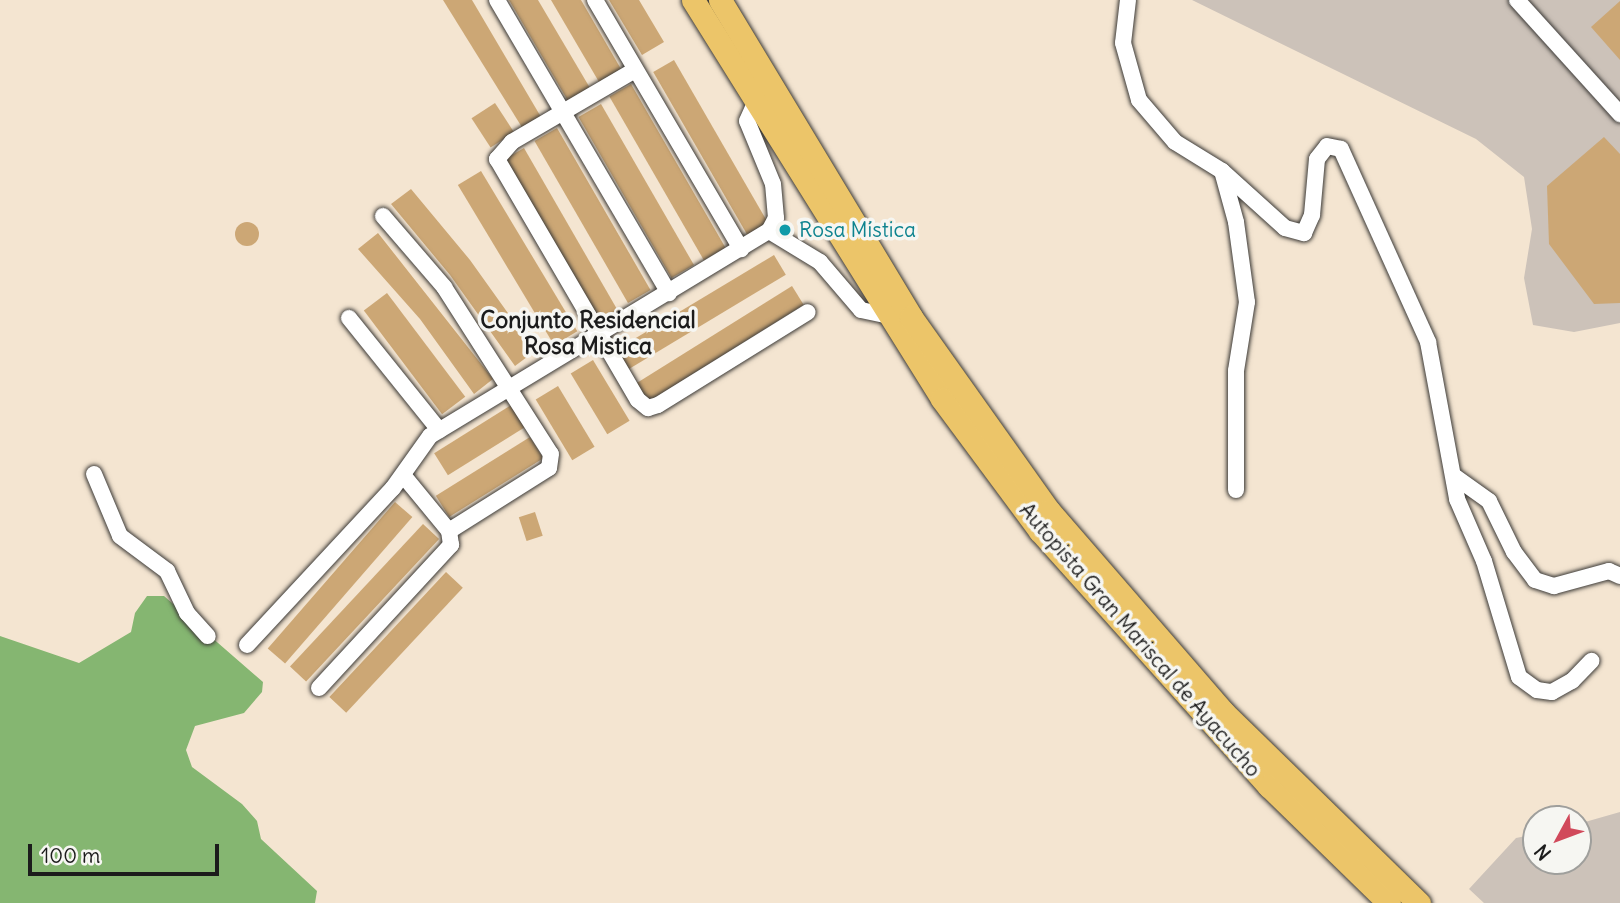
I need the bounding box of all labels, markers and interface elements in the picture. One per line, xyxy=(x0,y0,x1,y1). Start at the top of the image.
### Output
place label: Rosa Mística xyxy=(799,217,916,243)
marker: Rosa Mística xyxy=(777,222,793,238)
district label: Conjunto Residencial Rosa Mistica xyxy=(480,306,696,360)
street label: Autopista Gran Mariscal de Ayacucho xyxy=(1014,498,1266,782)
north arrow xyxy=(1522,805,1592,875)
scale bar xyxy=(32,830,222,874)
text: N xyxy=(1529,840,1556,865)
text: 100 m xyxy=(41,842,100,869)

